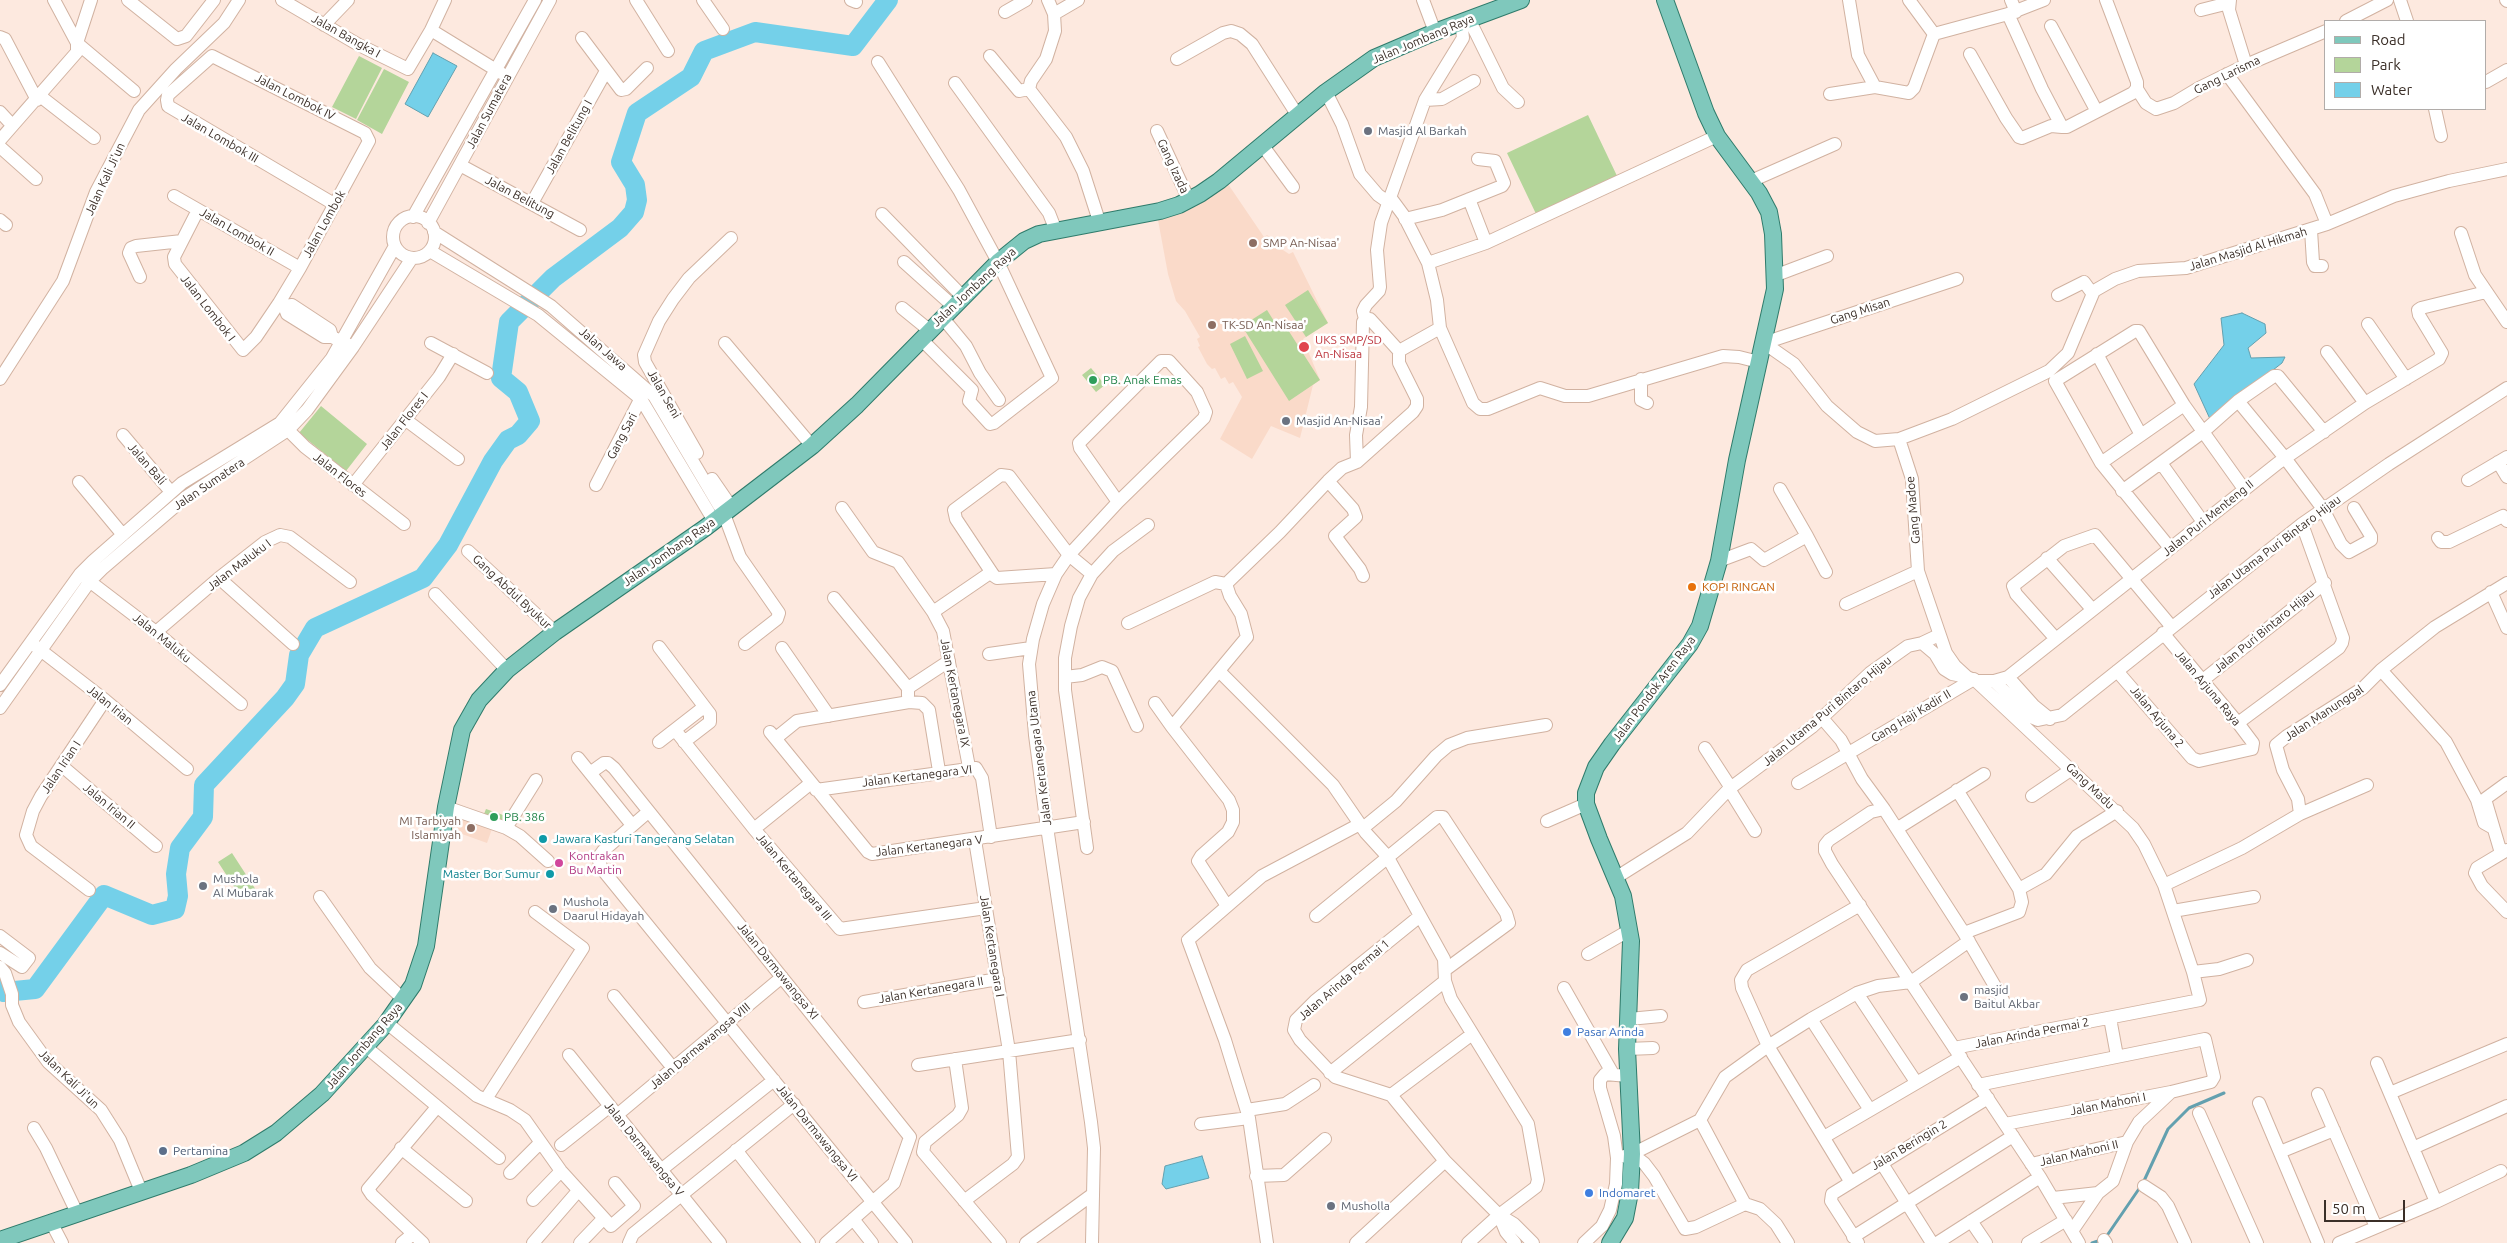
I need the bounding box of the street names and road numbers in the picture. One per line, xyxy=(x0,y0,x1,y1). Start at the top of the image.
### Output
street label: Jalan Bangka I xyxy=(309,11,383,61)
street label: Jalan Jombang Raya xyxy=(1370,11,1476,67)
street label: Gang Larisma xyxy=(2191,53,2263,97)
street label: Jalan Lombok IV xyxy=(253,71,337,123)
street label: Jalan Sumatera xyxy=(463,71,515,151)
street label: Jalan Belitung I xyxy=(543,97,595,177)
street label: Jalan Lombok III xyxy=(179,110,261,166)
street label: Gang Izada xyxy=(1154,136,1192,196)
street label: Jalan Kali Ji'un xyxy=(82,140,128,218)
street label: Jalan Belitung xyxy=(483,173,557,221)
street label: Jalan Lombok xyxy=(300,188,348,260)
street label: Jalan Lombok II xyxy=(197,205,277,259)
street label: Jalan Masjid Al Hikmah xyxy=(2187,224,2309,274)
street label: Jalan Jombang Raya xyxy=(929,244,1019,330)
street label: Jalan Lombok I xyxy=(178,272,238,344)
street label: Gang Misan xyxy=(1828,295,1892,327)
street label: Jalan Jawa xyxy=(576,324,630,374)
street label: Jalan Seni xyxy=(644,367,684,421)
street label: Jalan Flores I xyxy=(377,389,431,453)
street label: Gang Sari xyxy=(604,410,640,462)
street label: Jalan Bali xyxy=(125,440,169,488)
street label: Jalan Flores xyxy=(310,450,370,500)
street label: Jalan Sumatera xyxy=(171,455,247,513)
street label: Gang Madoe xyxy=(1903,476,1923,544)
street label: Jalan Puri Menteng II xyxy=(2160,477,2256,559)
street label: Jalan Utama Puri Bintaro Hijau xyxy=(2204,492,2344,602)
street label: Jalan Jombang Raya xyxy=(620,515,718,589)
street label: Jalan Maluku I xyxy=(204,536,274,594)
street label: Gang Abdul Byukur xyxy=(469,552,555,632)
street label: Jalan Puri Bintaro Hijau xyxy=(2211,586,2317,676)
street label: Jalan Maluku xyxy=(130,610,194,666)
street label: Jalan Pondok Aren Raya xyxy=(1609,633,1699,745)
street label: Jalan Kertanegara IX xyxy=(937,637,973,749)
street label: Jalan Arjuna Raya xyxy=(2172,647,2244,729)
street label: Jalan Utama Puri Bintaro Hijau xyxy=(1760,653,1894,769)
street label: Jalan Irian xyxy=(84,682,136,728)
street label: Jalan Manunggal xyxy=(2282,682,2366,744)
street label: Jalan Arjuna 2 xyxy=(2127,683,2187,751)
street label: Gang Haji Kadir II xyxy=(1868,687,1954,745)
street label: Jalan Kertanegara Utama xyxy=(1024,690,1054,826)
street label: Jalan Irian I xyxy=(38,738,84,796)
street label: Gang Madu xyxy=(2063,760,2117,812)
street label: Jalan Kertanegara VI xyxy=(861,762,973,790)
street label: Jalan Irian II xyxy=(80,780,138,832)
street label: Jalan Kertanegara III xyxy=(753,830,835,924)
street label: Jalan Kertanegara V xyxy=(875,832,983,860)
street label: Jalan Kertanegara I xyxy=(977,894,1007,998)
street label: Jalan Darmawangsa XI xyxy=(734,920,822,1022)
street label: Jalan Arinda Permai 1 xyxy=(1295,936,1393,1024)
street label: Jalan Kertanegara II xyxy=(877,974,985,1006)
street label: Jalan Jombang Raya xyxy=(323,1000,405,1092)
street label: Jalan Darmawangsa VIII xyxy=(647,1000,753,1092)
street label: Jalan Arinda Permai 2 xyxy=(1974,1015,2090,1051)
street label: Jalan Kali Ji'un xyxy=(36,1046,102,1112)
street label: Jalan Darmawangsa VI xyxy=(773,1082,861,1184)
street label: Jalan Mahoni I xyxy=(2069,1090,2147,1118)
street label: Jalan Darmawangsa V xyxy=(601,1099,687,1199)
street label: Jalan Beringin 2 xyxy=(1869,1117,1949,1173)
street label: Jalan Mahoni II xyxy=(2038,1137,2120,1169)

